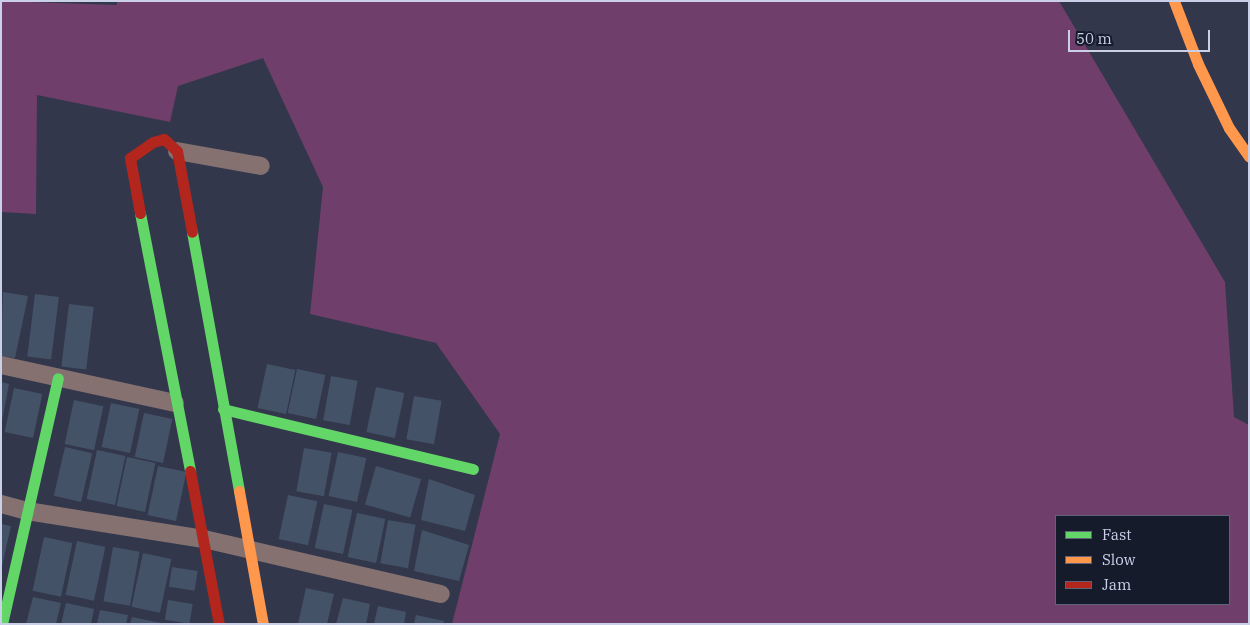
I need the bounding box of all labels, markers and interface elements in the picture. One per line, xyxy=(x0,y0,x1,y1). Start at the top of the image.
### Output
scale bar xyxy=(1070,20,1212,52)
text: 50 m xyxy=(1076,29,1112,48)
legend xyxy=(1055,515,1230,605)
text: Fast xyxy=(1102,525,1132,544)
text: Slow xyxy=(1102,550,1135,569)
text: Jam xyxy=(1102,575,1131,594)

